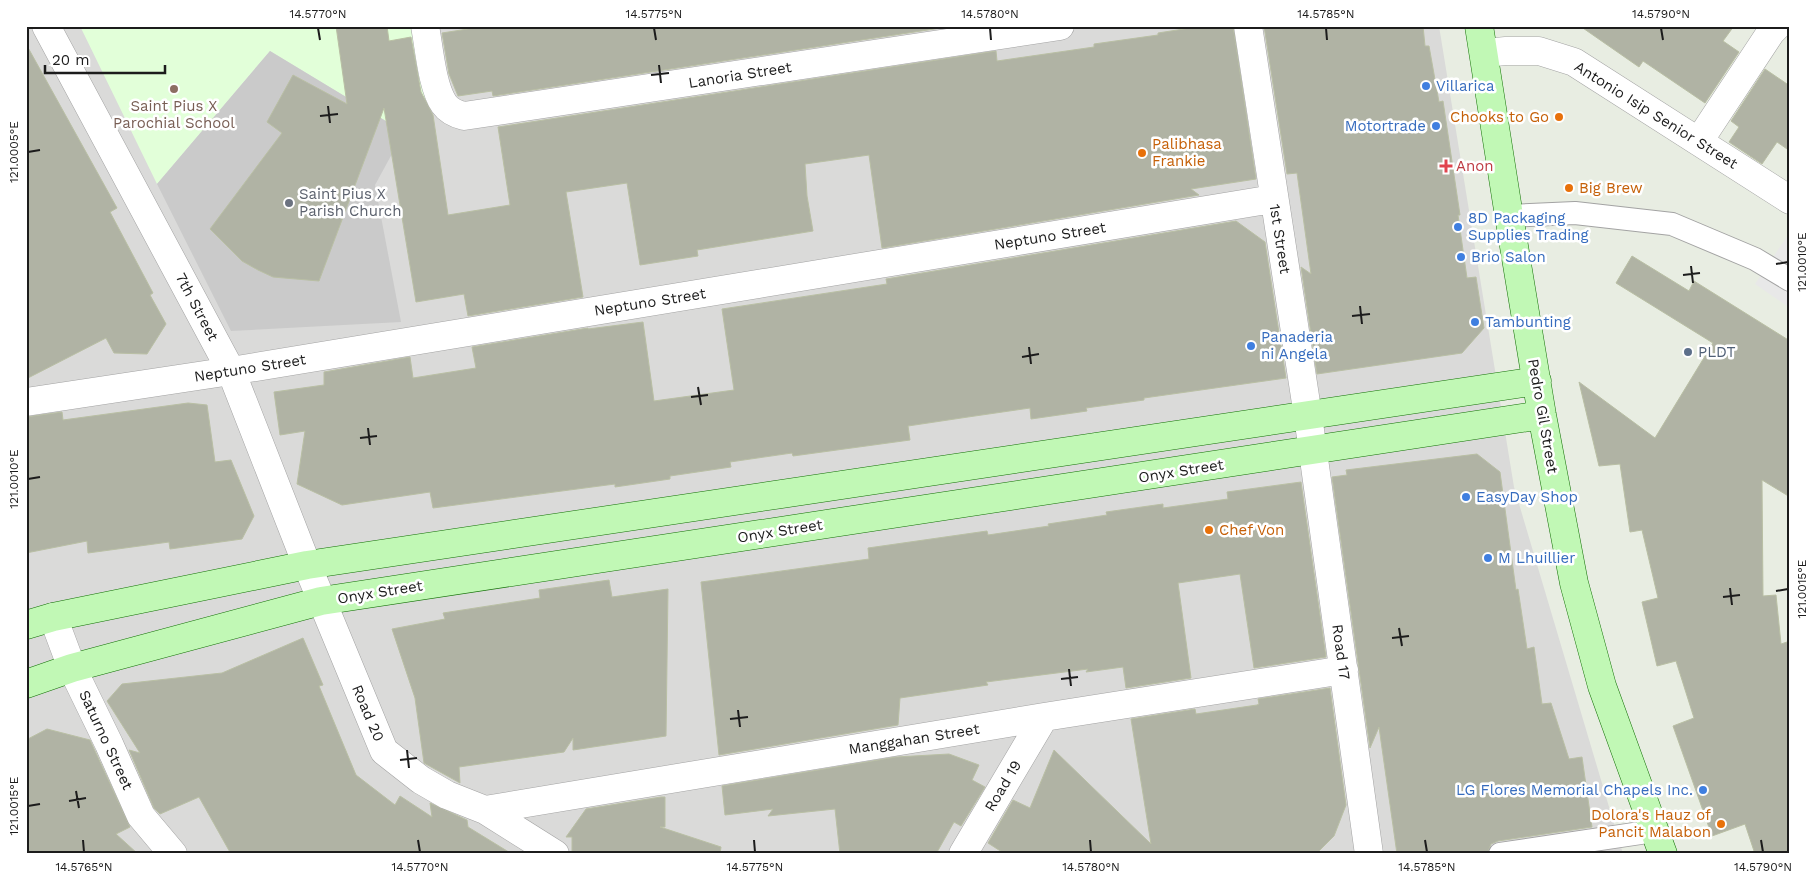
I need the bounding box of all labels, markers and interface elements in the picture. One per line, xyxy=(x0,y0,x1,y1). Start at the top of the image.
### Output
text: 14.5770°N xyxy=(289,7,347,21)
text: 14.5775°N xyxy=(626,7,682,21)
text: 14.5780°N xyxy=(961,7,1019,21)
text: 14.5785°N xyxy=(1297,7,1355,21)
text: 14.5790°N xyxy=(1632,7,1690,21)
scale bar xyxy=(45,42,165,74)
text: 20 m xyxy=(52,51,90,69)
street label: Antonio Isip Senior Street xyxy=(1571,57,1742,173)
street label: Lanoria Street xyxy=(687,58,794,92)
place label: Villarica xyxy=(1436,77,1495,95)
marker: Villarica xyxy=(1420,80,1432,92)
marker: Saint Pius X Parochial School xyxy=(168,83,180,95)
place label: Saint Pius X Parochial School xyxy=(113,97,235,132)
place label: Chooks to Go xyxy=(1450,108,1549,126)
marker: Chooks to Go xyxy=(1553,111,1565,123)
place label: Motortrade xyxy=(1345,117,1426,135)
marker: Motortrade xyxy=(1430,120,1442,132)
text: 121.0005°E xyxy=(7,121,21,183)
place label: Palibhasa Frankie xyxy=(1152,135,1222,170)
marker: Palibhasa Frankie xyxy=(1136,147,1148,159)
place label: Anon xyxy=(1456,157,1493,175)
marker: Anon xyxy=(1440,160,1452,172)
place label: Big Brew xyxy=(1579,179,1643,197)
marker: Big Brew xyxy=(1563,182,1575,194)
place label: Saint Pius X Parish Church xyxy=(299,185,401,220)
marker: Saint Pius X Parish Church xyxy=(283,197,295,209)
street label: 1st Street xyxy=(1266,203,1294,276)
place label: 8D Packaging Supplies Trading xyxy=(1468,209,1589,244)
street label: Neptuno Street xyxy=(993,218,1108,254)
marker: 8D Packaging Supplies Trading xyxy=(1452,221,1464,233)
text: 121.0010°E xyxy=(1795,232,1809,292)
place label: Brio Salon xyxy=(1471,248,1546,266)
marker: Brio Salon xyxy=(1455,251,1467,263)
street label: 7th Street xyxy=(172,270,223,345)
street label: Neptuno Street xyxy=(593,284,708,320)
place label: Tambunting xyxy=(1485,313,1571,331)
marker: Tambunting xyxy=(1469,316,1481,328)
place label: Panaderia ni Angela xyxy=(1261,328,1334,363)
marker: Panaderia ni Angela xyxy=(1245,340,1257,352)
place label: PLDT xyxy=(1698,343,1736,361)
marker: PLDT xyxy=(1682,346,1694,358)
street label: Neptuno Street xyxy=(193,350,308,386)
street label: Pedro Gil Street xyxy=(1524,357,1562,476)
text: 121.0010°E xyxy=(7,449,21,509)
street label: Onyx Street xyxy=(1137,455,1226,487)
place label: EasyDay Shop xyxy=(1476,488,1578,506)
marker: EasyDay Shop xyxy=(1460,491,1472,503)
street label: Onyx Street xyxy=(736,515,825,547)
place label: Chef Von xyxy=(1219,521,1284,539)
marker: Chef Von xyxy=(1203,524,1215,536)
place label: M Lhuillier xyxy=(1498,549,1575,567)
marker: M Lhuillier xyxy=(1482,552,1494,564)
text: 121.0015°E xyxy=(1795,559,1809,619)
street label: Onyx Street xyxy=(336,576,425,608)
street label: Road 17 xyxy=(1328,623,1354,681)
street label: Road 20 xyxy=(348,682,388,744)
street label: Saturno Street xyxy=(75,687,137,793)
street label: Manggahan Street xyxy=(847,720,981,758)
street label: Road 19 xyxy=(981,757,1025,815)
text: 121.0015°E xyxy=(7,776,21,836)
place label: LG Flores Memorial Chapels Inc. xyxy=(1456,781,1693,799)
marker: LG Flores Memorial Chapels Inc. xyxy=(1697,784,1709,796)
place label: Dolora's Hauz of Pancit Malabon xyxy=(1591,806,1711,841)
marker: Dolora's Hauz of Pancit Malabon xyxy=(1715,818,1727,830)
text: 14.5765°N xyxy=(55,860,113,874)
text: 14.5770°N xyxy=(391,860,449,874)
text: 14.5775°N xyxy=(727,860,783,874)
text: 14.5780°N xyxy=(1062,860,1120,874)
text: 14.5785°N xyxy=(1398,860,1456,874)
text: 14.5790°N xyxy=(1734,860,1792,874)

